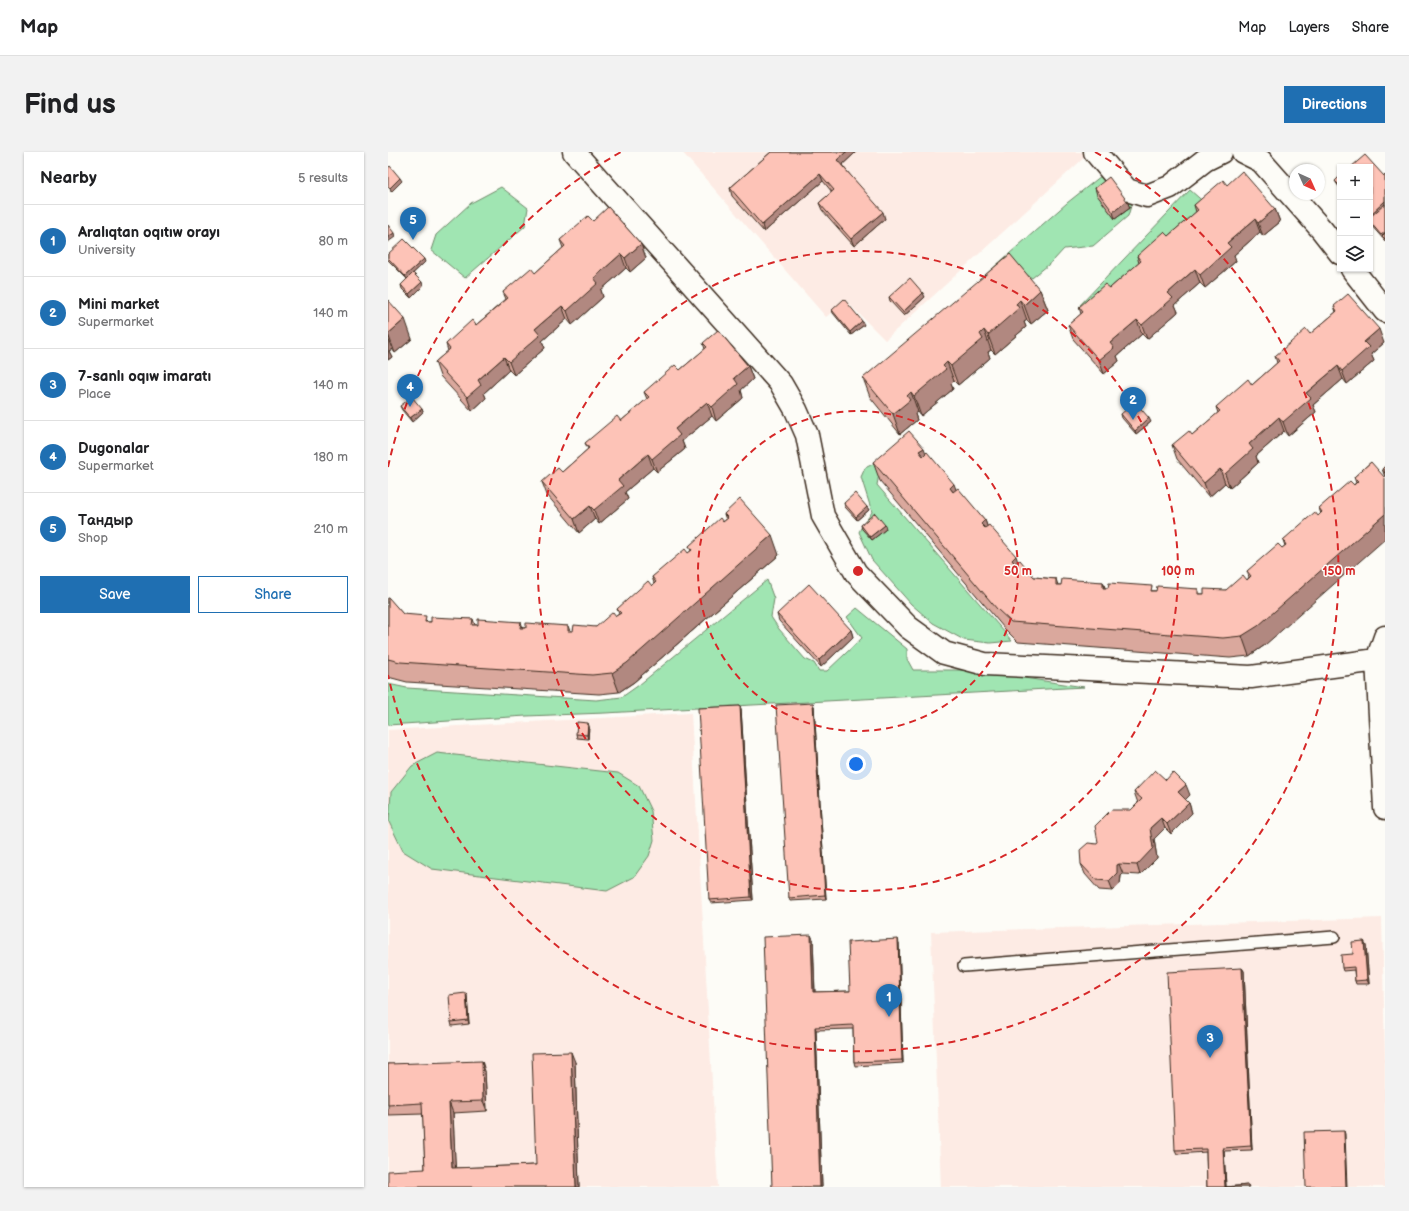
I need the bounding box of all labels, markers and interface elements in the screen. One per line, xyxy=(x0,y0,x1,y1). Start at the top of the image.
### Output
text: Map xyxy=(20,16,58,39)
text: Map xyxy=(1238,19,1266,36)
text: Layers xyxy=(1288,19,1330,36)
text: Share xyxy=(1352,19,1389,36)
button: Directions xyxy=(1284,86,1385,123)
text: Find us xyxy=(24,88,116,121)
north arrow xyxy=(1289,164,1325,200)
map controls xyxy=(1337,164,1373,272)
button: + xyxy=(1337,164,1373,200)
text: Nearby xyxy=(40,168,97,188)
text: 5 results xyxy=(298,170,348,186)
button: − xyxy=(1337,200,1373,236)
pin: 5 xyxy=(400,207,426,240)
text: Aralıqtan oqıtıw orayı xyxy=(78,223,220,242)
text: 1 xyxy=(50,233,56,249)
text: 80 m xyxy=(319,233,348,249)
button: layers xyxy=(1337,236,1373,272)
text: University xyxy=(78,242,135,258)
text: Mini market xyxy=(78,295,159,314)
text: 2 xyxy=(49,305,57,321)
text: 140 m xyxy=(313,305,348,321)
text: Supermarket xyxy=(78,314,154,330)
text: 7-sanlı oqıw imaratı xyxy=(78,367,211,386)
pin: 4 xyxy=(397,374,423,407)
text: 3 xyxy=(49,377,57,393)
text: 140 m xyxy=(313,377,348,393)
text: Place xyxy=(78,386,111,402)
pin: 2 xyxy=(1120,387,1146,420)
text: Dugonalar xyxy=(78,439,149,458)
text: 4 xyxy=(49,449,57,465)
text: 180 m xyxy=(313,449,348,465)
text: Supermarket xyxy=(78,458,154,474)
text: Тандыр xyxy=(78,511,133,530)
text: 5 xyxy=(49,521,57,537)
text: 210 m xyxy=(314,521,348,537)
text: Shop xyxy=(78,530,108,546)
centre of rings xyxy=(851,564,865,578)
text: 50 m xyxy=(1004,564,1032,579)
text: 100 m xyxy=(1161,564,1195,579)
text: 150 m xyxy=(1323,564,1355,579)
button: Save xyxy=(40,576,190,613)
button: Share xyxy=(198,576,348,613)
your location xyxy=(846,754,866,774)
pin: 1 xyxy=(876,984,902,1017)
pin: 3 xyxy=(1197,1025,1223,1058)

